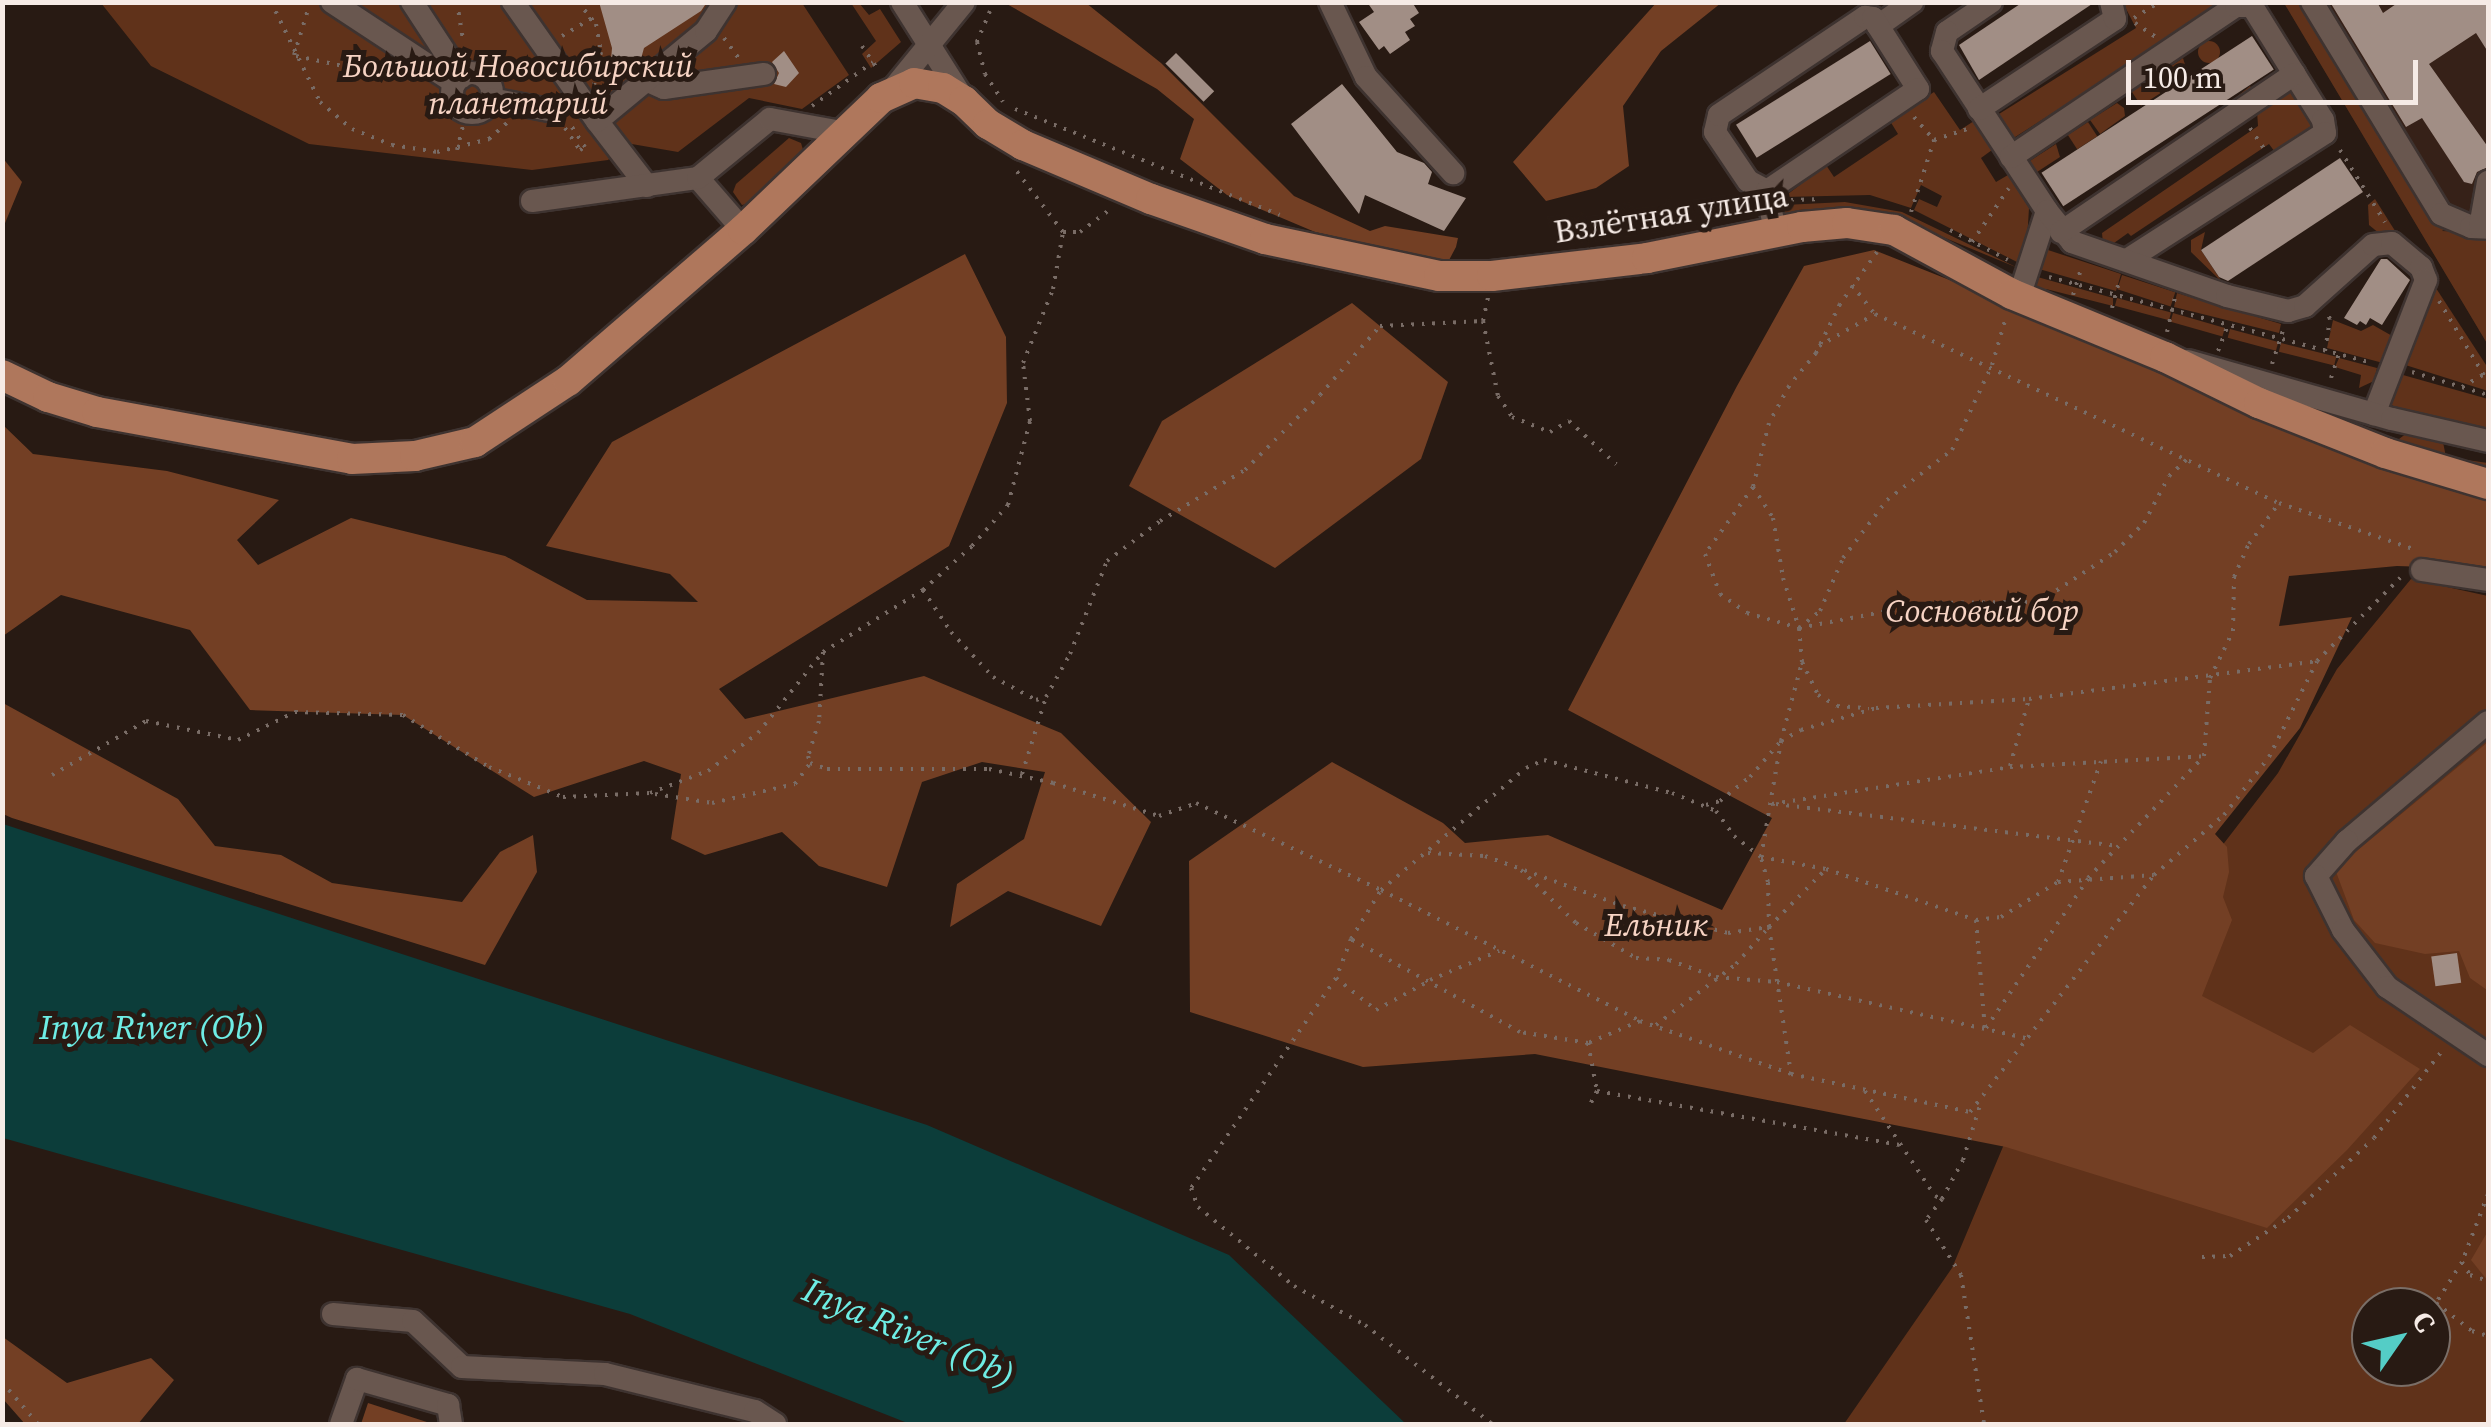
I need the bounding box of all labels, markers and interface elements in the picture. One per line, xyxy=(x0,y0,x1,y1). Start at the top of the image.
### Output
scale bar xyxy=(2131,40,2424,102)
park label: Большой Новосибирский планетарий xyxy=(343,48,693,123)
text: 100 m xyxy=(2143,57,2222,98)
street label: Взлётная улица xyxy=(1551,177,1791,251)
park label: Сосновый бор xyxy=(1886,592,2078,630)
park label: Ельник xyxy=(1604,906,1708,944)
water label: Inya River (Ob) xyxy=(39,1006,265,1048)
water label: Inya River (Ob) xyxy=(797,1269,1021,1395)
north arrow xyxy=(2351,1287,2451,1387)
text: С xyxy=(2404,1303,2445,1339)

